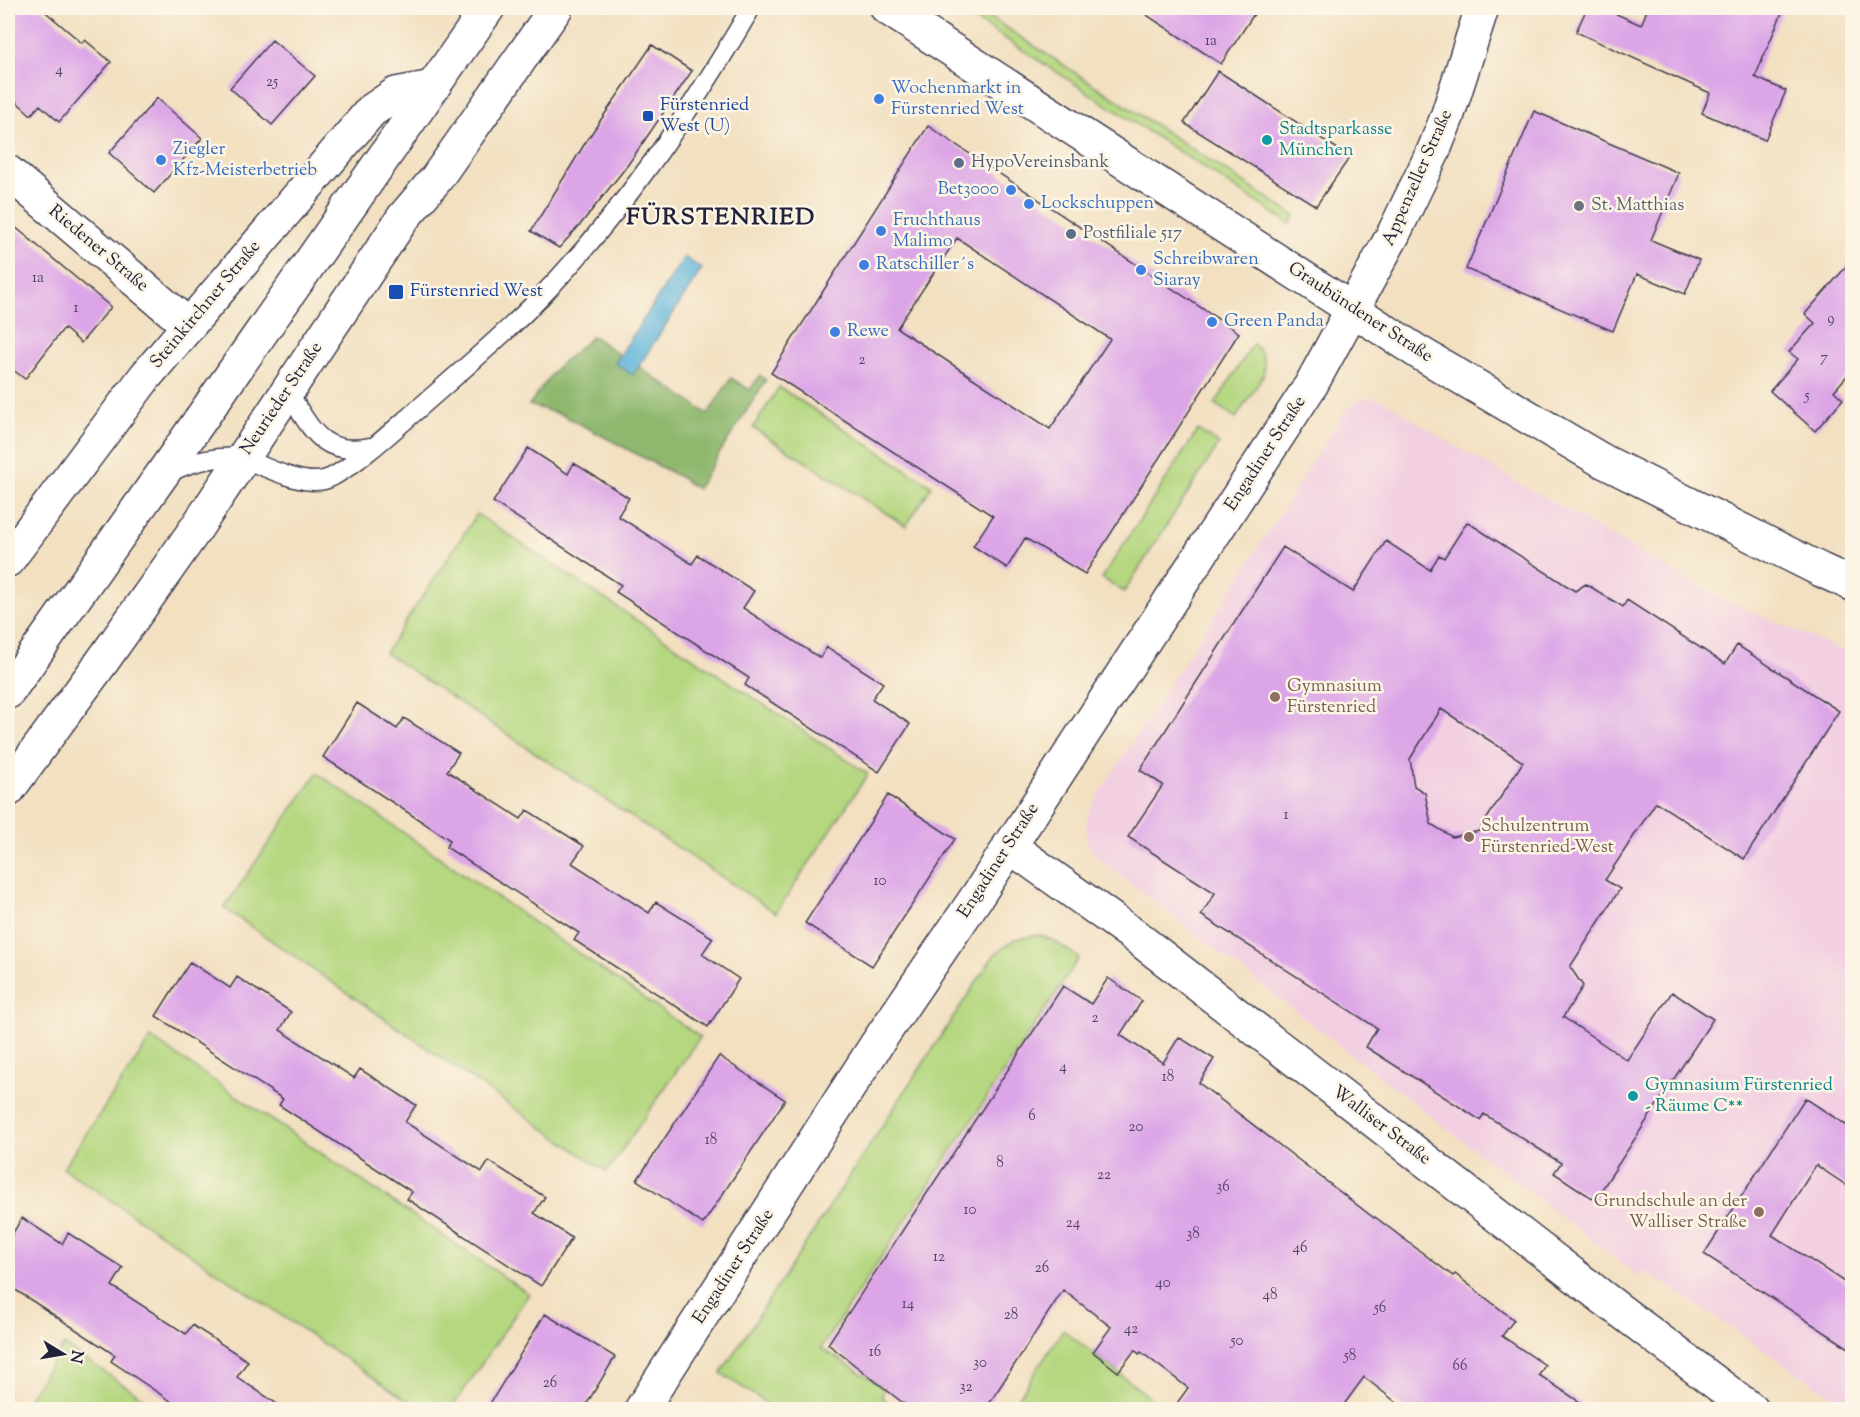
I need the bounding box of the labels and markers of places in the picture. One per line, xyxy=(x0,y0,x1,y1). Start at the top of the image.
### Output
place label: Wochenmarkt in Fürstenried West xyxy=(891,76,1024,123)
marker: Wochenmarkt in Fürstenried West xyxy=(872,92,886,106)
place label: Fürstenried West (U) xyxy=(660,93,749,140)
marker: Fürstenried West (U) xyxy=(641,109,655,123)
place label: Stadtsparkasse München xyxy=(1279,117,1393,164)
marker: Stadtsparkasse München xyxy=(1260,133,1274,147)
place label: Ziegler Kfz-Meisterbetrieb xyxy=(173,137,317,184)
place label: HypoVereinsbank xyxy=(971,150,1110,176)
marker: Ziegler Kfz-Meisterbetrieb xyxy=(154,153,168,167)
marker: HypoVereinsbank xyxy=(952,156,966,170)
place label: Bet3000 xyxy=(938,177,999,203)
marker: Bet3000 xyxy=(1004,183,1018,197)
place label: Lockschuppen xyxy=(1041,191,1155,217)
place label: St. Matthias xyxy=(1591,193,1684,219)
marker: Lockschuppen xyxy=(1022,197,1036,211)
marker: St. Matthias xyxy=(1572,199,1586,213)
place label: Fruchthaus Malimo xyxy=(893,208,980,255)
place label: Postfiliale 517 xyxy=(1083,221,1182,247)
marker: Fruchthaus Malimo xyxy=(874,224,888,238)
marker: Postfiliale 517 xyxy=(1064,227,1078,241)
place label: Schreibwaren Siaray xyxy=(1153,247,1259,294)
place label: Ratschiller´s xyxy=(876,252,974,278)
marker: Ratschiller´s xyxy=(857,258,871,272)
marker: Schreibwaren Siaray xyxy=(1134,263,1148,277)
place label: Fürstenried West xyxy=(410,279,543,305)
marker: Fürstenried West xyxy=(387,283,405,301)
place label: Green Panda xyxy=(1224,309,1324,335)
marker: Green Panda xyxy=(1205,315,1219,329)
place label: Rewe xyxy=(847,319,889,345)
marker: Rewe xyxy=(828,325,842,339)
place label: Gymnasium Fürstenried xyxy=(1287,674,1382,721)
marker: Gymnasium Fürstenried xyxy=(1268,690,1282,704)
place label: Schulzentrum Fürstenried-West xyxy=(1481,814,1614,861)
marker: Schulzentrum Fürstenried-West xyxy=(1462,830,1476,844)
place label: Gymnasium Fürstenried - Räume C** xyxy=(1645,1073,1833,1120)
marker: Gymnasium Fürstenried - Räume C** xyxy=(1626,1089,1640,1103)
place label: Grundschule an der Walliser Straße xyxy=(1594,1189,1747,1236)
marker: Grundschule an der Walliser Straße xyxy=(1752,1205,1766,1219)

